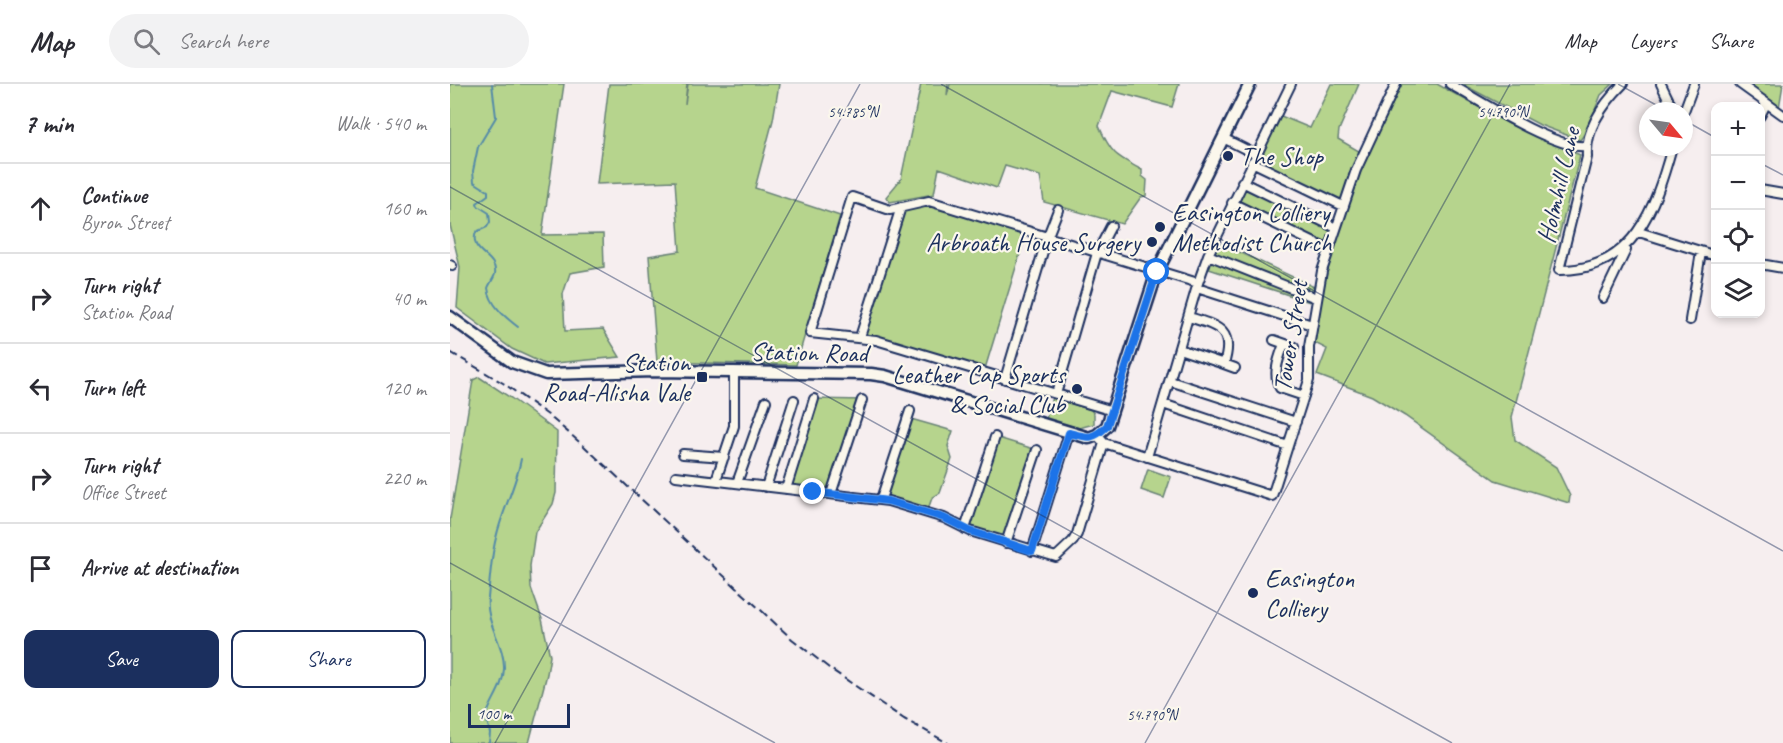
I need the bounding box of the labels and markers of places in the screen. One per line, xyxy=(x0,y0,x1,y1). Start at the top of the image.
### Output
place label: The Shop xyxy=(1240,140,1325,173)
marker: The Shop xyxy=(1221,149,1235,163)
place label: Easington Colliery Methodist Church xyxy=(1172,196,1333,259)
marker: Easington Colliery Methodist Church xyxy=(1153,220,1167,234)
place label: Arbroath House Surgery xyxy=(926,226,1142,259)
marker: Arbroath House Surgery xyxy=(1145,235,1159,249)
place label: Station Road-Alisha Vale xyxy=(543,346,693,409)
place label: Leather Cap Sports & Social Club xyxy=(892,358,1067,421)
marker: Station Road-Alisha Vale xyxy=(695,370,709,384)
marker: Leather Cap Sports & Social Club xyxy=(1070,382,1084,396)
place label: Easington Colliery xyxy=(1265,562,1355,625)
marker: Easington Colliery xyxy=(1246,586,1260,600)

